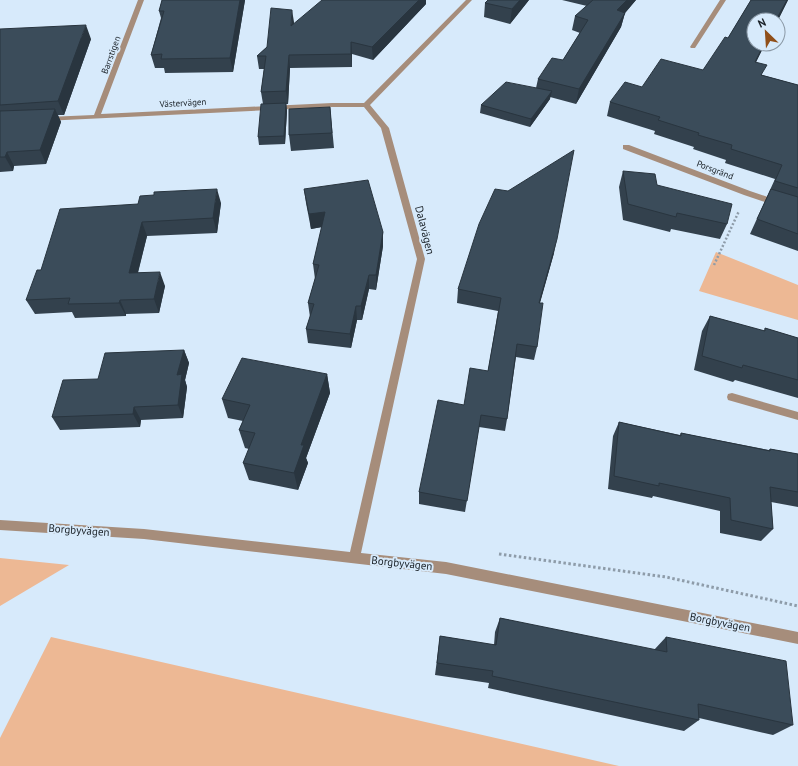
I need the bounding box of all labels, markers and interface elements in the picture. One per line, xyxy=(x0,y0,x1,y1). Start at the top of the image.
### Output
north arrow xyxy=(746,12,786,52)
text: N xyxy=(756,15,768,31)
street label: Barrstigen xyxy=(99,34,122,75)
street label: Västervägen xyxy=(158,96,207,109)
street label: Porsgränd xyxy=(695,157,735,182)
street label: Dalavägen xyxy=(412,204,438,256)
street label: Borgbyvägen xyxy=(48,521,110,539)
street label: Borgbyvägen xyxy=(371,553,433,573)
street label: Borgbyvägen xyxy=(689,609,751,635)

